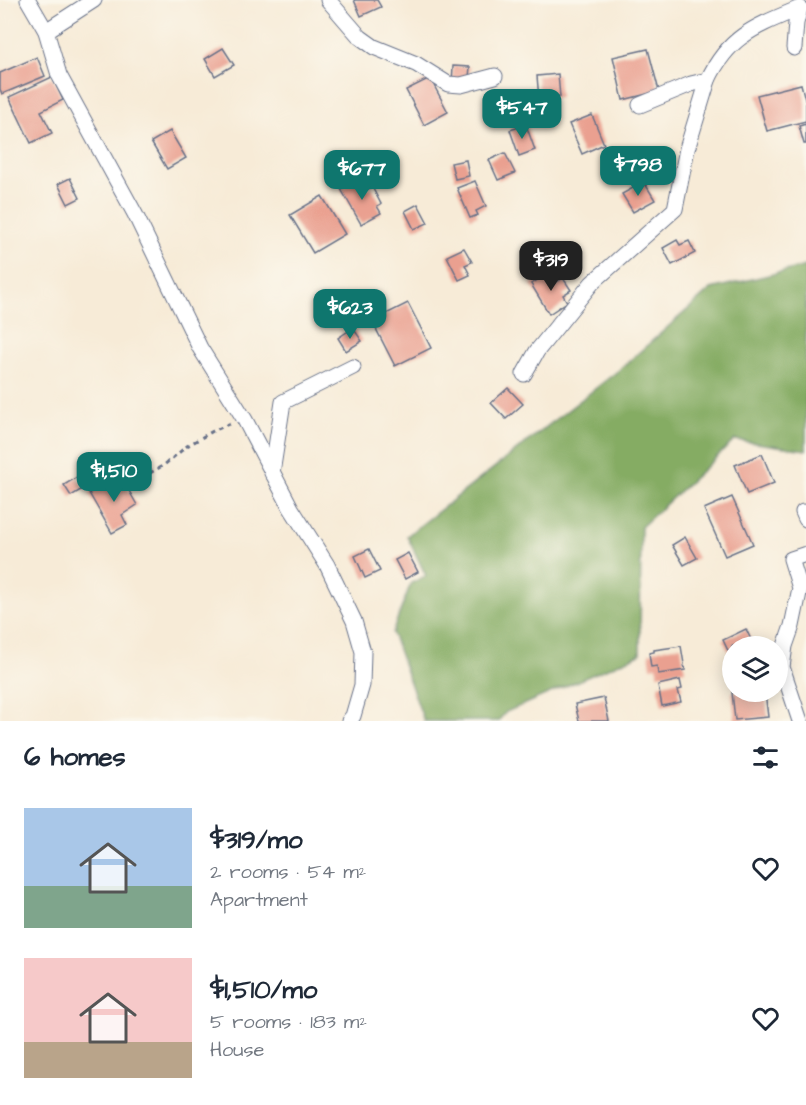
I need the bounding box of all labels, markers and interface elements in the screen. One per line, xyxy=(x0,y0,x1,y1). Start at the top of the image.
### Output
pin: $547 xyxy=(486,89,558,140)
text: $547 xyxy=(496,94,548,122)
pin: $798 xyxy=(602,146,674,197)
pin: $677 xyxy=(326,150,398,201)
text: $798 xyxy=(614,151,662,179)
text: $677 xyxy=(338,155,386,183)
pin: $319 xyxy=(515,241,587,292)
text: $319 xyxy=(533,246,569,274)
pin: $623 xyxy=(314,289,386,340)
text: $623 xyxy=(327,294,373,322)
pin: $1,510 xyxy=(65,452,163,503)
text: $1,510 xyxy=(91,457,137,485)
map controls xyxy=(722,636,788,702)
button: layers xyxy=(722,636,788,702)
text: 6 homes xyxy=(24,739,126,775)
icon: filters xyxy=(749,741,782,774)
text: $319/mo xyxy=(210,822,303,858)
icon: home xyxy=(72,832,144,904)
icon: heart xyxy=(749,852,782,885)
text: 2 rooms · 54 m² xyxy=(210,858,366,886)
text: Apartment xyxy=(210,886,308,914)
text: $1,510/mo xyxy=(210,972,317,1008)
icon: home xyxy=(72,982,144,1054)
icon: heart xyxy=(749,1002,782,1035)
text: 5 rooms · 183 m² xyxy=(210,1008,367,1036)
text: House xyxy=(210,1036,264,1064)

